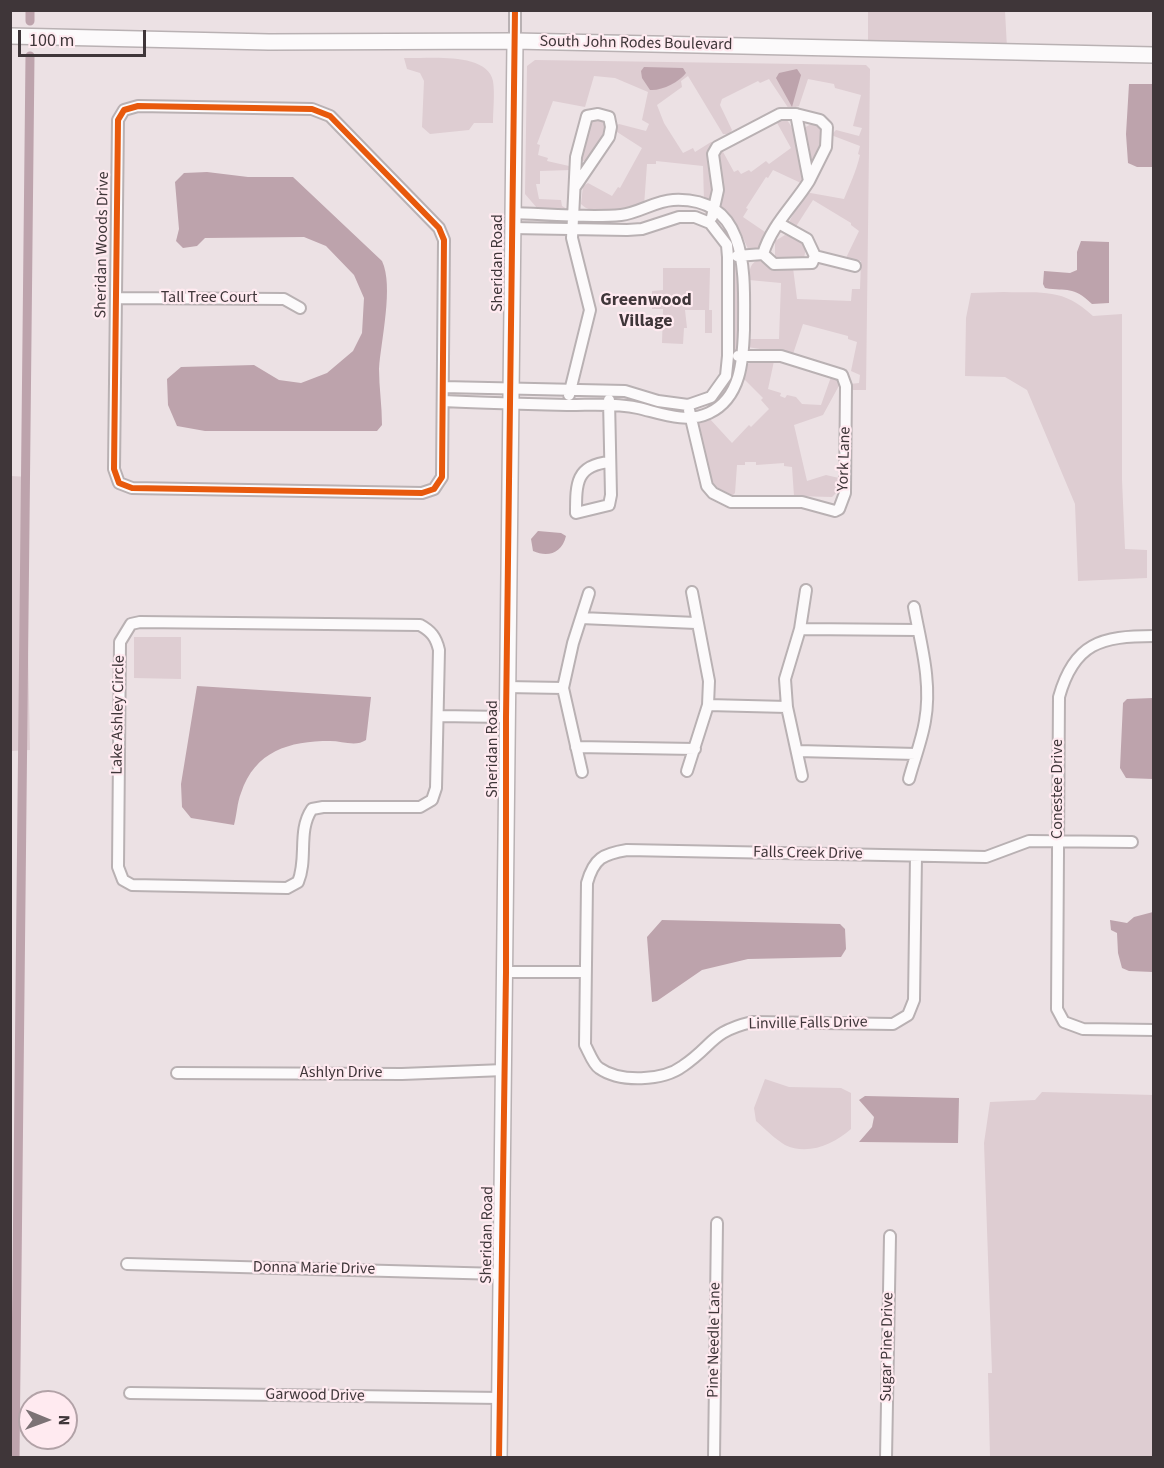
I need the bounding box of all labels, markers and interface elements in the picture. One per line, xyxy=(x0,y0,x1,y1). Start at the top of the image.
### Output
scale bar xyxy=(21,18,148,56)
text: 100 m xyxy=(29,28,74,53)
street label: South John Rodes Boulevard xyxy=(539,33,733,55)
street label: Sheridan Woods Drive xyxy=(92,171,114,319)
street label: Sheridan Road xyxy=(488,214,508,312)
street label: Tall Tree Court xyxy=(161,288,257,308)
district label: Greenwood Village xyxy=(600,290,692,332)
street label: York Lane xyxy=(834,426,856,492)
street label: Lake Ashley Circle xyxy=(108,655,130,775)
street label: Sheridan Road xyxy=(483,700,503,798)
street label: Conestee Drive xyxy=(1048,739,1068,839)
street label: Falls Creek Drive xyxy=(753,843,863,865)
street label: Linville Falls Drive xyxy=(748,1013,868,1035)
street label: Ashlyn Drive xyxy=(300,1063,382,1083)
street label: Sheridan Road xyxy=(478,1186,498,1284)
street label: Donna Marie Drive xyxy=(253,1258,375,1280)
street label: Pine Needle Lane xyxy=(704,1282,726,1398)
street label: Sugar Pine Drive xyxy=(877,1292,899,1402)
street label: Garwood Drive xyxy=(265,1386,365,1406)
north arrow xyxy=(18,1390,78,1450)
text: N xyxy=(53,1415,75,1426)

